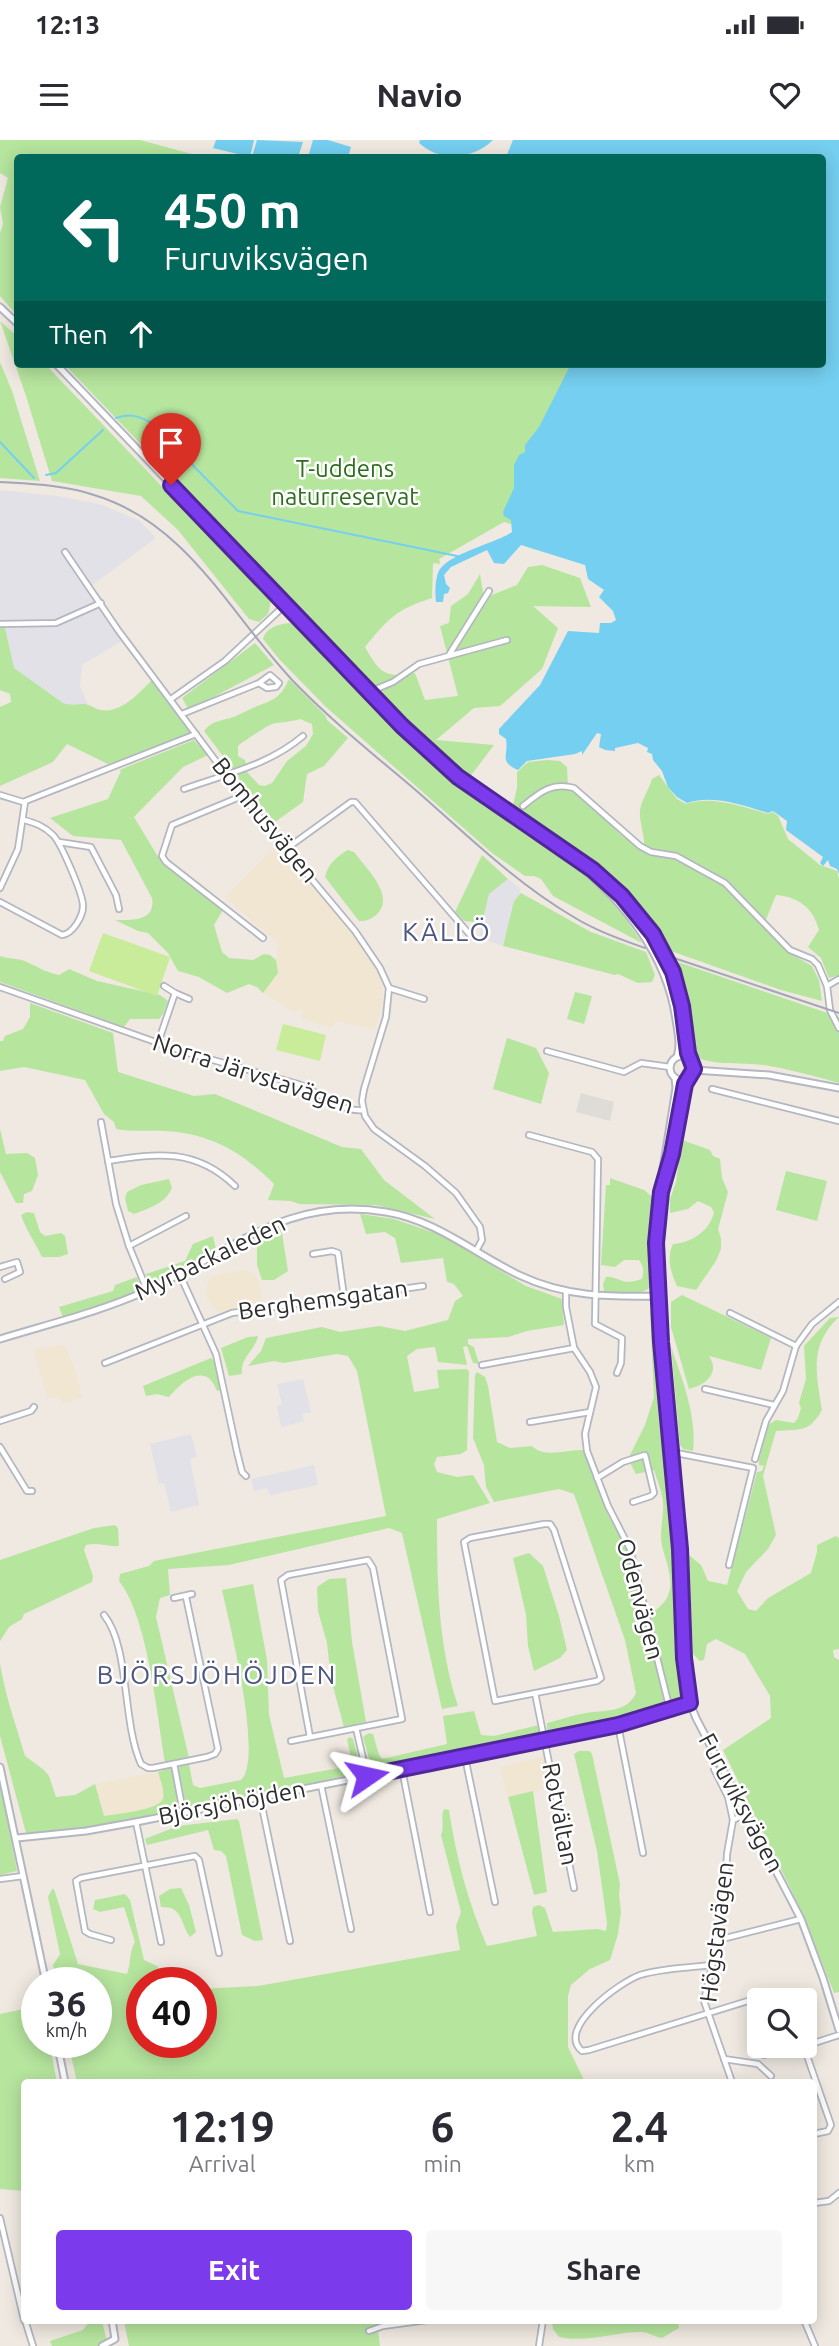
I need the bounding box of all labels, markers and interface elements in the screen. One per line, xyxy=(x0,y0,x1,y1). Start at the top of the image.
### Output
text: 12:13 xyxy=(35,10,100,39)
icon: menu xyxy=(35,76,73,114)
icon: heart xyxy=(766,76,804,114)
text: Navio xyxy=(376,77,463,113)
icon: left xyxy=(49,182,140,273)
text: 450 m xyxy=(164,182,301,237)
text: Furuviksvägen xyxy=(164,240,369,276)
icon: ahead xyxy=(122,315,160,353)
text: Then xyxy=(49,320,108,349)
pin xyxy=(141,413,201,485)
icon: arrive xyxy=(152,424,190,462)
park label: T-uddens naturreservat xyxy=(271,455,419,510)
street label: Bomhusvägen xyxy=(207,752,324,887)
district label: KÄLLÖ xyxy=(402,917,492,946)
street label: Norra Järvstavägen xyxy=(149,1028,357,1119)
street label: Myrbackaleden xyxy=(130,1209,289,1306)
street label: Berghemsgatan xyxy=(236,1274,409,1325)
street label: Odenvägen xyxy=(611,1535,670,1662)
district label: BJÖRSJÖHÖJDEN xyxy=(97,1660,337,1689)
street label: Furuviksvägen xyxy=(693,1729,789,1877)
position arrow xyxy=(330,1739,404,1813)
street label: Rotvältan xyxy=(537,1760,584,1868)
street label: Björsjöhöjden xyxy=(156,1775,308,1830)
street label: Högstavägen xyxy=(694,1860,739,2004)
speed limit sign: 40 xyxy=(126,1967,217,2058)
text: 36 xyxy=(47,1983,86,2023)
map controls xyxy=(747,1988,817,2058)
button: search xyxy=(747,1988,817,2058)
text: km/h xyxy=(46,2020,87,2040)
text: 12:19 xyxy=(170,2103,275,2150)
text: 6 xyxy=(431,2103,455,2150)
text: 2.4 xyxy=(611,2103,668,2150)
text: Arrival xyxy=(189,2151,256,2176)
text: min xyxy=(423,2151,462,2176)
text: km xyxy=(624,2151,655,2176)
button: Exit xyxy=(56,2230,412,2310)
button: Share xyxy=(426,2230,782,2310)

